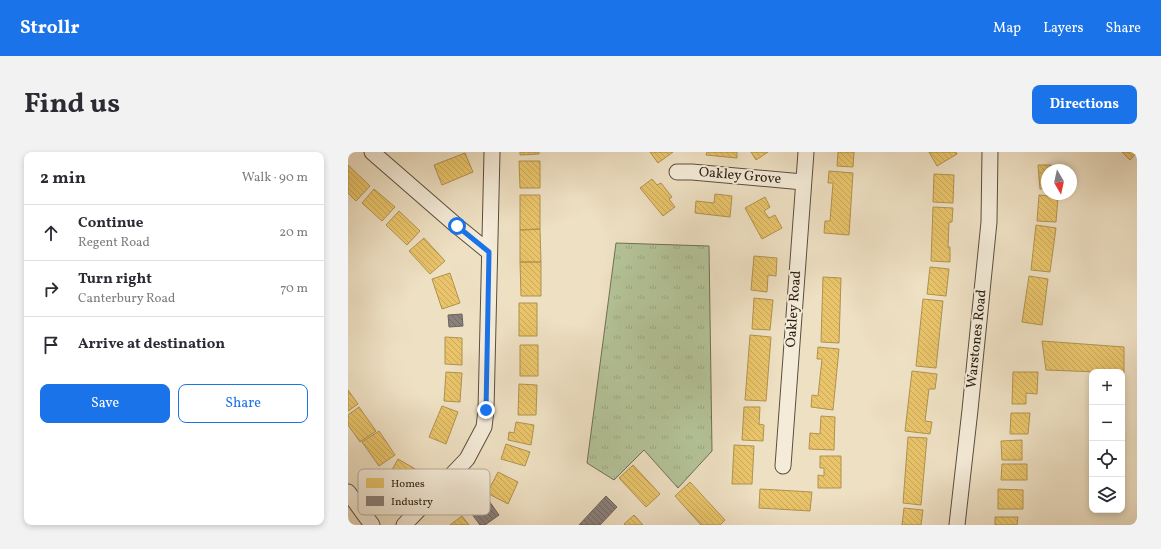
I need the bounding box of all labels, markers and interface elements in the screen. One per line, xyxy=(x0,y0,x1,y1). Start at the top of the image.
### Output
text: Strollr xyxy=(20,15,80,41)
text: Map xyxy=(993,19,1021,38)
text: Layers xyxy=(1043,19,1083,38)
text: Share xyxy=(1105,19,1141,38)
text: Find us xyxy=(24,85,120,124)
button: Directions xyxy=(1032,85,1137,124)
street label: Oakley Grove xyxy=(698,163,782,189)
north arrow xyxy=(1041,164,1077,200)
text: 2 min xyxy=(40,167,86,190)
text: Walk · 90 m xyxy=(242,169,308,187)
text: Continue xyxy=(78,213,143,234)
route start xyxy=(448,217,466,235)
icon: ahead xyxy=(40,222,62,244)
text: 20 m xyxy=(279,224,308,242)
text: Regent Road xyxy=(78,234,150,252)
text: Turn right xyxy=(78,269,152,290)
street label: Oakley Road xyxy=(782,270,806,348)
icon: right xyxy=(40,278,62,300)
text: 70 m xyxy=(280,280,308,298)
street label: Warstones Road xyxy=(962,288,992,389)
text: Canterbury Road xyxy=(78,290,175,308)
icon: arrive xyxy=(40,334,62,356)
text: Arrive at destination xyxy=(78,334,225,355)
map controls xyxy=(1089,369,1125,513)
button: + xyxy=(1089,369,1125,405)
button: Save xyxy=(40,384,170,423)
button: Share xyxy=(178,384,308,423)
route end xyxy=(477,401,495,419)
button: − xyxy=(1089,405,1125,441)
button: locate xyxy=(1089,441,1125,477)
legend xyxy=(358,469,490,515)
text: Homes xyxy=(391,477,425,492)
button: layers xyxy=(1089,477,1125,513)
text: Industry xyxy=(391,495,433,510)

